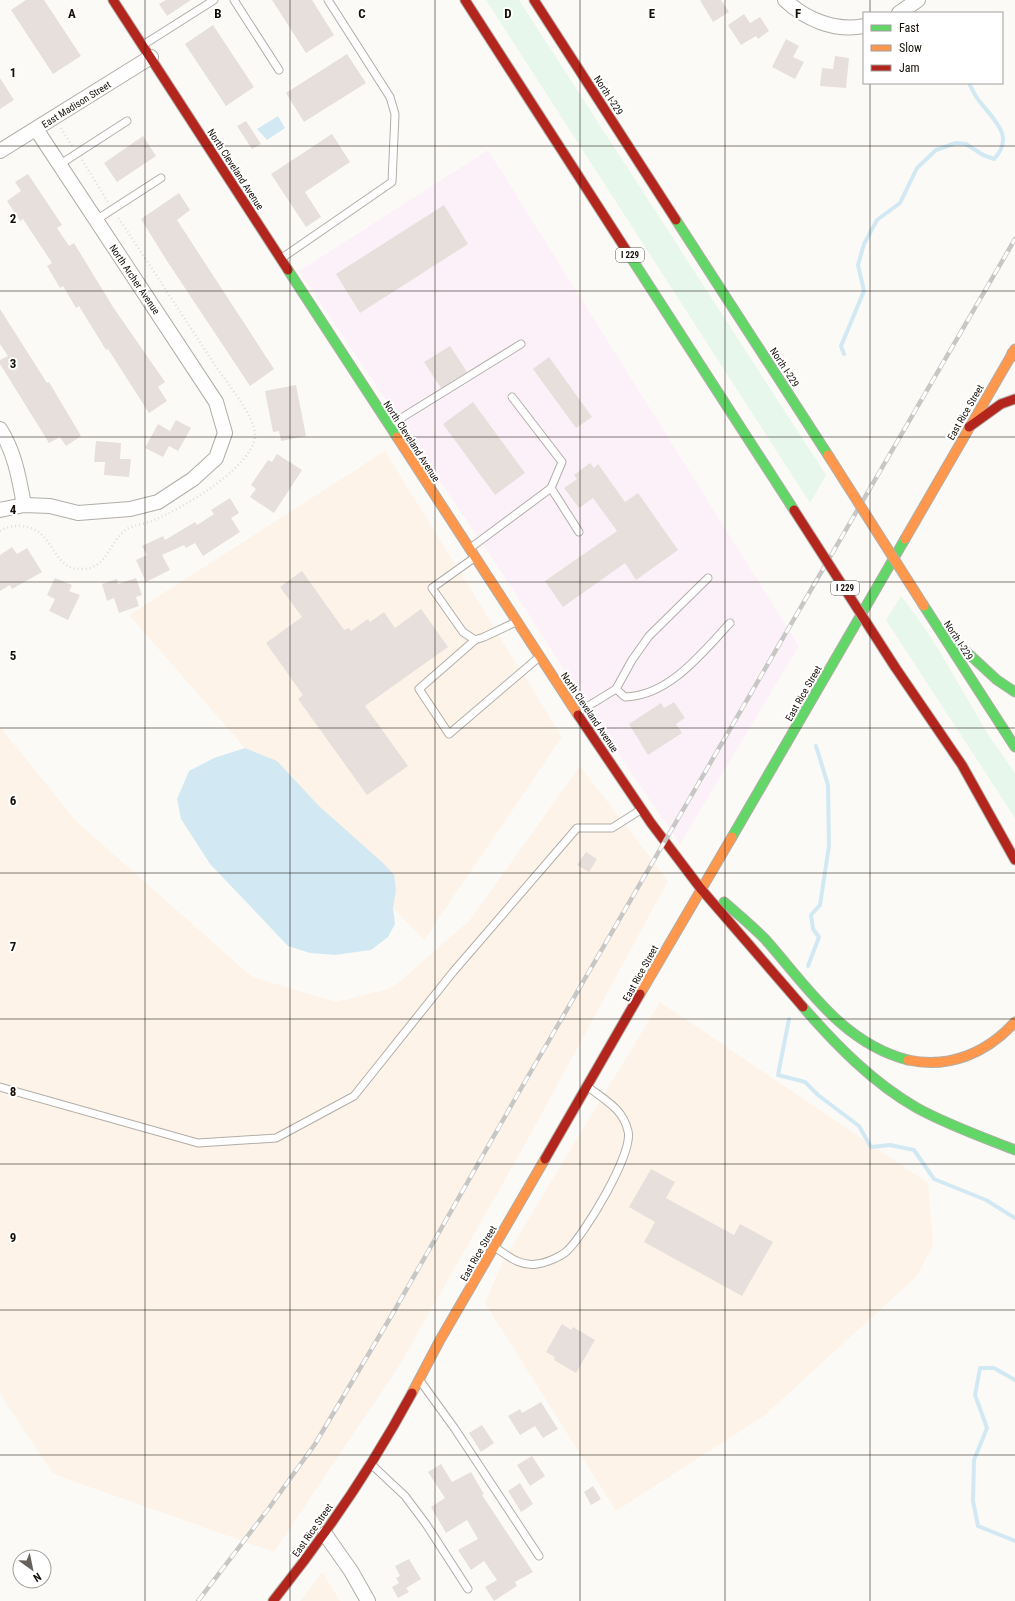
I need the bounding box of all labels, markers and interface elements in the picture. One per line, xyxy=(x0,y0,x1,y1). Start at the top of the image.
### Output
text: A xyxy=(68,6,76,21)
text: B xyxy=(214,6,222,21)
text: C xyxy=(358,6,366,21)
text: D xyxy=(504,6,512,21)
text: E xyxy=(649,6,656,21)
text: F xyxy=(795,6,801,21)
legend xyxy=(863,12,1003,84)
text: Fast xyxy=(899,21,920,35)
text: Slow xyxy=(899,41,922,55)
text: Jam xyxy=(899,61,920,75)
text: 1 xyxy=(10,65,16,80)
street label: North I-229 xyxy=(592,74,625,117)
street label: East Madison Street xyxy=(40,79,113,130)
street label: North Cleveland Avenue xyxy=(205,127,266,212)
text: 2 xyxy=(10,211,17,226)
street label: North Archer Avenue xyxy=(107,242,162,316)
road number: I 229 xyxy=(616,248,644,262)
street label: North I-229 xyxy=(768,346,801,389)
text: 3 xyxy=(10,356,16,371)
street label: East Rice Street xyxy=(945,383,986,442)
street label: North Cleveland Avenue xyxy=(381,399,442,484)
text: 4 xyxy=(10,502,17,517)
road number: I 229 xyxy=(831,581,859,595)
street label: North I-229 xyxy=(942,619,975,662)
text: 5 xyxy=(10,648,17,663)
street label: East Rice Street xyxy=(783,664,824,723)
street label: North Cleveland Avenue xyxy=(559,670,621,755)
text: 6 xyxy=(10,793,17,808)
text: 7 xyxy=(10,939,17,954)
street label: East Rice Street xyxy=(621,943,660,1003)
text: 8 xyxy=(10,1084,16,1099)
street label: East Rice Street xyxy=(458,1224,499,1283)
text: 9 xyxy=(10,1230,16,1245)
street label: East Rice Street xyxy=(290,1502,335,1559)
north arrow xyxy=(12,1549,52,1589)
text: N xyxy=(31,1570,44,1584)

